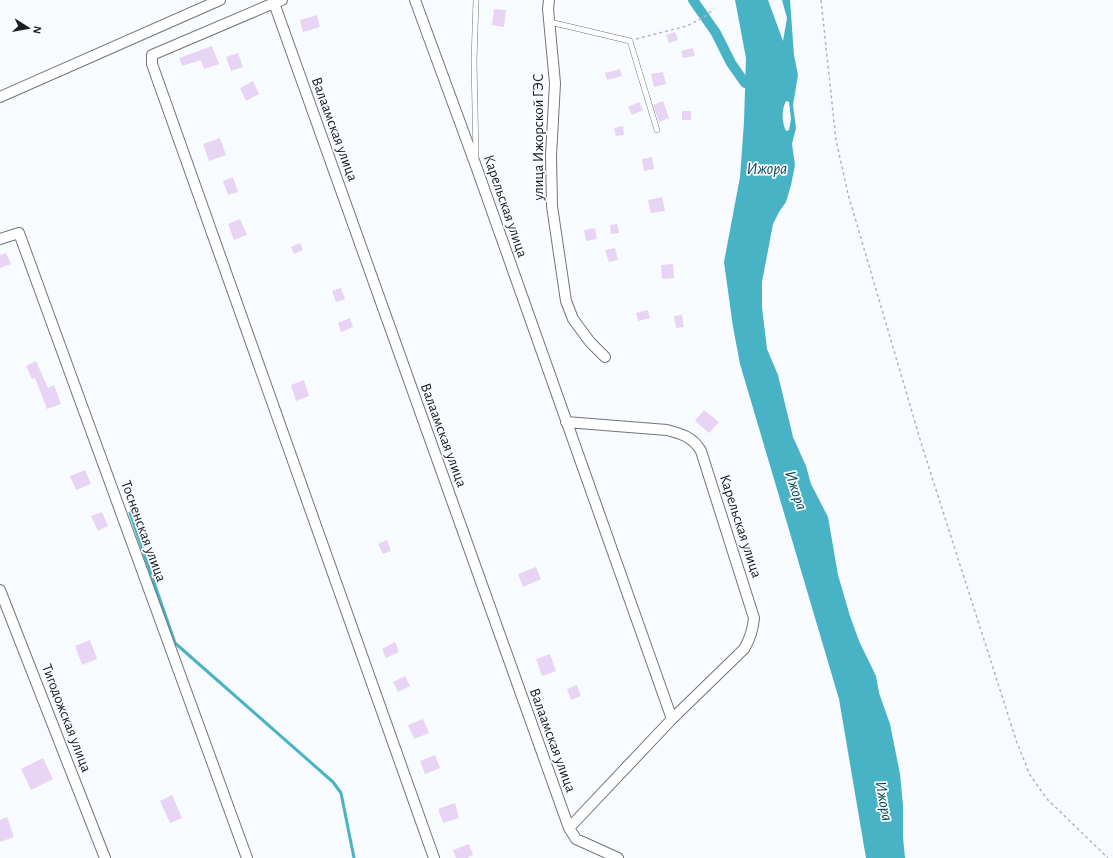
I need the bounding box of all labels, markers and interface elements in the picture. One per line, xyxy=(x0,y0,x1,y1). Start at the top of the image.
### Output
north arrow xyxy=(8,8,48,48)
text: N xyxy=(31,25,43,35)
street label: улица Ижорской ГЭС xyxy=(531,74,546,201)
street label: Валаамская улица xyxy=(309,75,360,183)
street label: Карельская улица xyxy=(481,153,530,260)
water label: Ижора xyxy=(747,161,787,178)
street label: Валаамская улица xyxy=(418,381,469,489)
water label: Ижора xyxy=(781,469,810,512)
street label: Карельская улица xyxy=(717,473,764,580)
street label: Тосненская улица xyxy=(118,479,169,584)
street label: Тигодожская улица xyxy=(39,662,94,774)
street label: Валаамская улица xyxy=(527,686,578,794)
water label: Ижора xyxy=(872,780,895,823)

